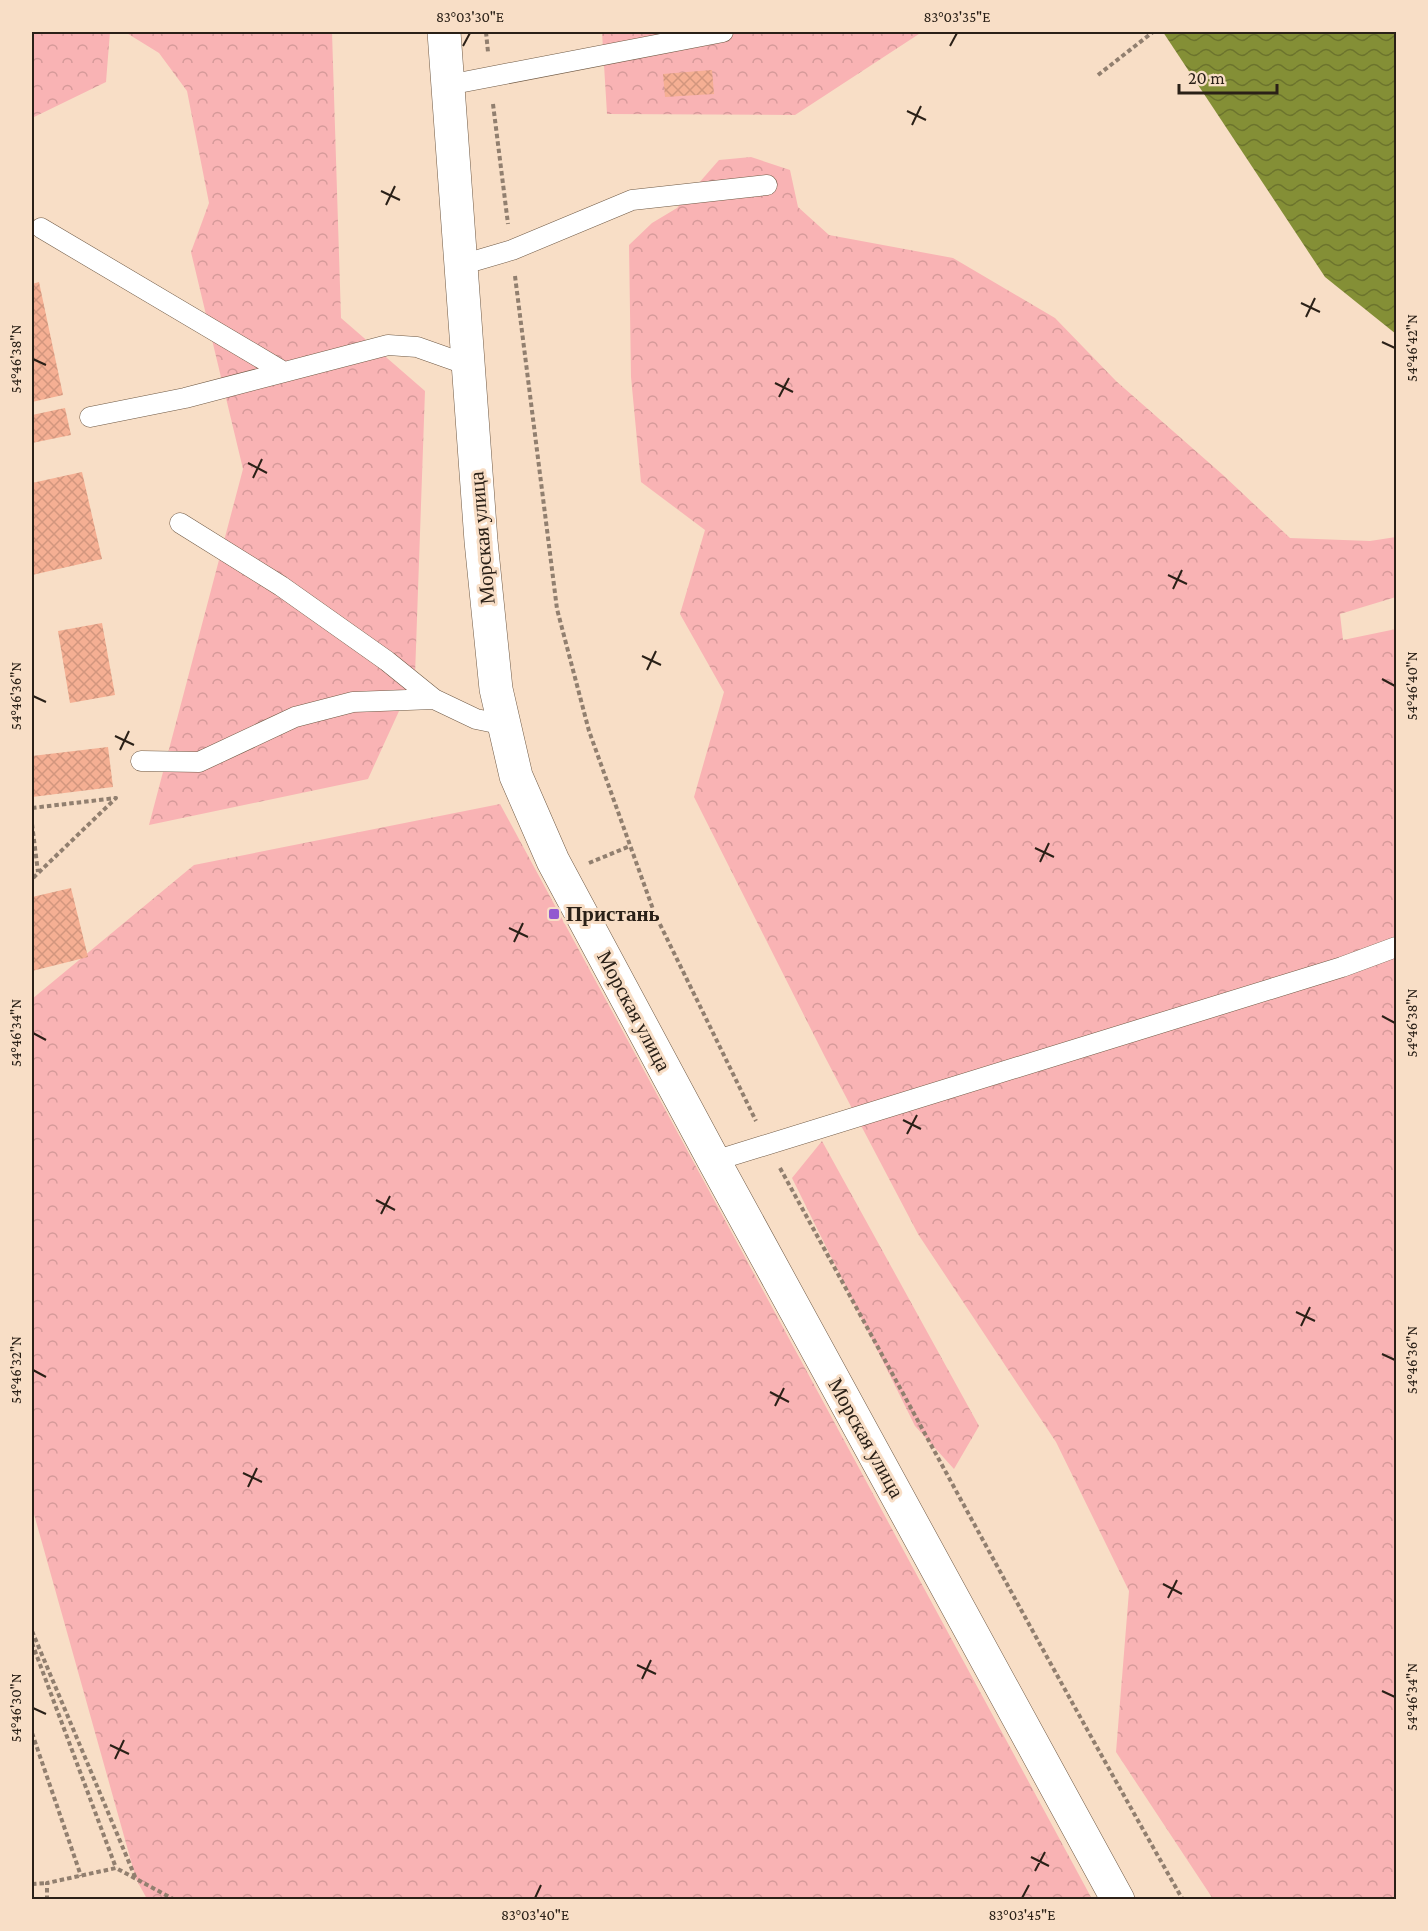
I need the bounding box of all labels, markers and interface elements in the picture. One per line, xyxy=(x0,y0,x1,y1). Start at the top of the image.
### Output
text: 83°03'30"E xyxy=(436,9,504,25)
text: 83°03'35"E xyxy=(924,9,990,25)
scale bar xyxy=(1179,57,1276,95)
text: 20 m xyxy=(1188,68,1225,88)
text: 54°46'42"N xyxy=(1404,314,1420,382)
text: 54°46'38"N xyxy=(8,324,24,393)
street label: Морская улица xyxy=(464,470,500,605)
text: 54°46'40"N xyxy=(1404,651,1420,721)
text: 54°46'36"N xyxy=(8,662,24,730)
place label: Пристань xyxy=(566,902,660,926)
marker: Пристань xyxy=(547,907,561,921)
street label: Морская улица xyxy=(592,947,676,1076)
text: 54°46'38"N xyxy=(1404,988,1420,1057)
text: 54°46'34"N xyxy=(8,999,24,1067)
text: 54°46'36"N xyxy=(1404,1326,1420,1394)
text: 54°46'32"N xyxy=(8,1336,24,1404)
street label: Морская улица xyxy=(823,1374,909,1503)
text: 54°46'34"N xyxy=(1404,1663,1420,1731)
text: 54°46'30"N xyxy=(8,1673,24,1743)
text: 83°03'40"E xyxy=(501,1907,569,1923)
text: 83°03'45"E xyxy=(989,1907,1055,1923)

